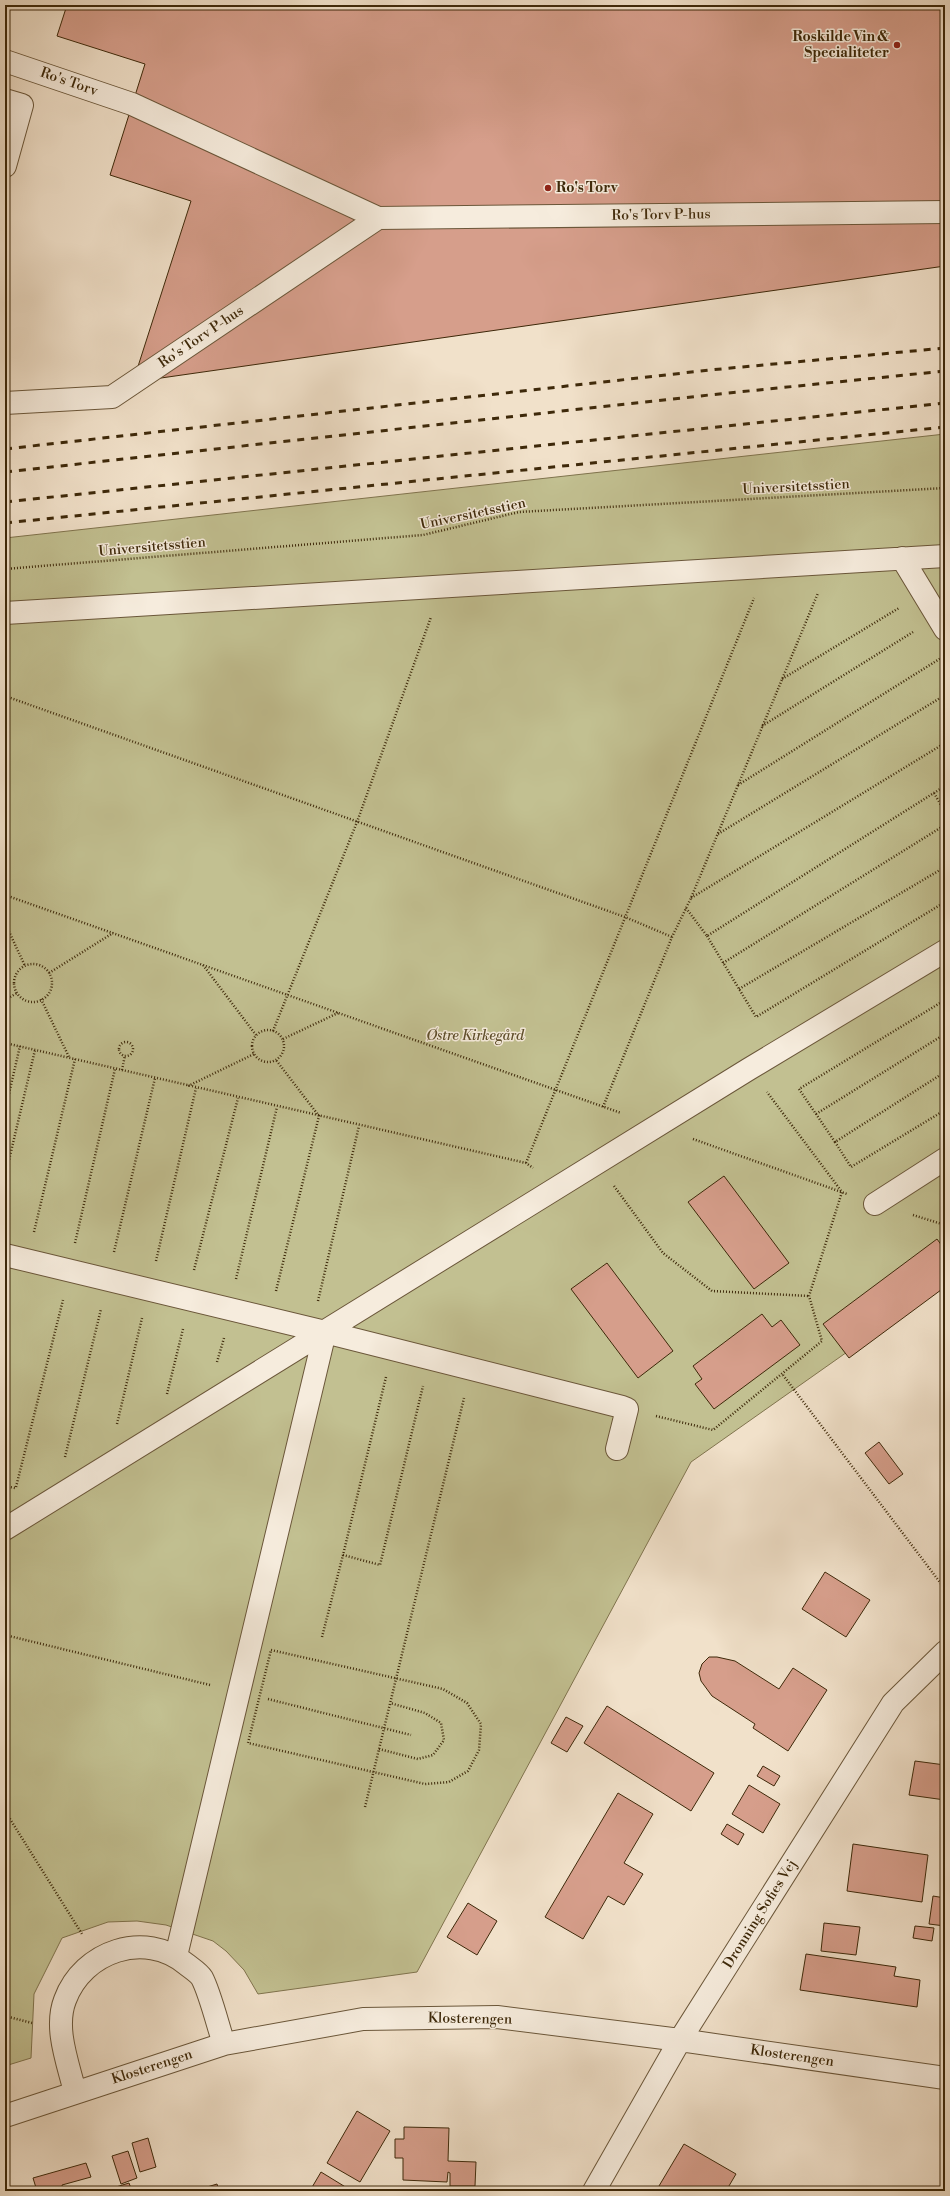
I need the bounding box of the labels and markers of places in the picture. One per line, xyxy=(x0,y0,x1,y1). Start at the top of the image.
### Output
place label: Roskilde Vin & Specialiteter xyxy=(792,28,889,62)
marker: Roskilde Vin & Specialiteter xyxy=(892,40,902,50)
place label: Ro's Torv xyxy=(556,179,619,197)
marker: Ro's Torv xyxy=(543,183,553,193)

